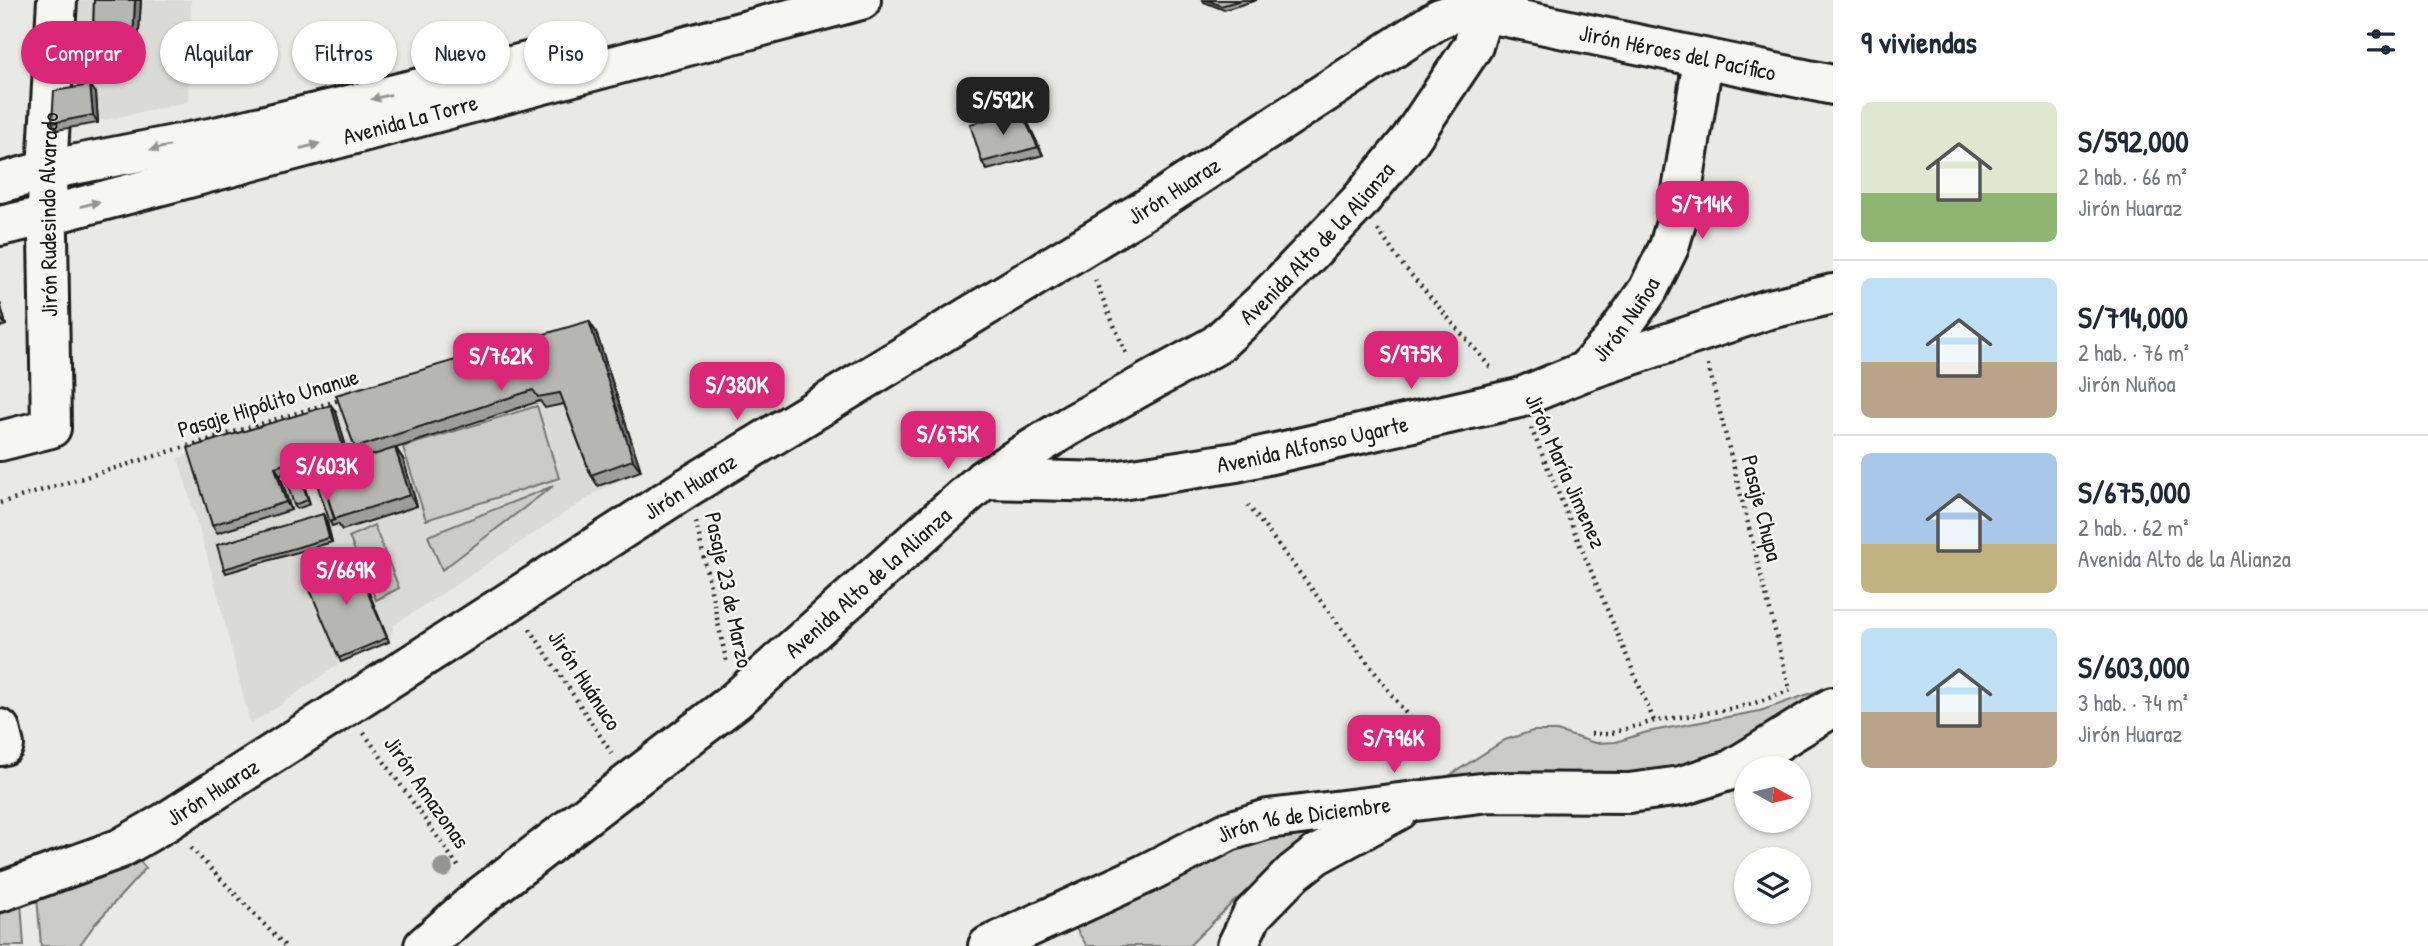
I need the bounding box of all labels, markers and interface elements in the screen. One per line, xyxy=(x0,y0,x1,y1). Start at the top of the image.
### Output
street label: Jirón Héroes del Pacífico xyxy=(1577,16,1779,88)
chip: Comprar xyxy=(21,21,146,84)
chip: Alquilar xyxy=(160,21,278,84)
chip: Filtros xyxy=(292,21,397,84)
chip: Nuevo xyxy=(411,21,510,84)
chip: Piso xyxy=(524,21,608,84)
text: 9 viviendas xyxy=(1861,22,1977,62)
icon: filters xyxy=(2362,23,2400,61)
pin: S/592K xyxy=(946,78,1060,137)
text: S/592K xyxy=(972,84,1034,115)
street label: Avenida La Torre xyxy=(339,86,481,152)
one-way arrow xyxy=(370,92,392,103)
street label: Jirón Rudesindo Alvarado xyxy=(31,111,65,317)
text: S/592,000 xyxy=(2078,121,2189,161)
icon: home xyxy=(1917,130,2001,214)
one-way arrow xyxy=(300,141,321,151)
one-way arrow xyxy=(149,143,171,154)
street label: Jirón Huaraz xyxy=(1121,149,1226,232)
street label: Avenida Alto de la Alianza xyxy=(1232,155,1401,331)
text: 2 hab. · 66 m² xyxy=(2078,161,2187,192)
pin: S/714K xyxy=(1645,182,1759,241)
text: S/714K xyxy=(1672,188,1732,219)
text: Jirón Huaraz xyxy=(2078,192,2182,223)
one-way arrow xyxy=(79,198,101,209)
street label: Jirón Nuñoa xyxy=(1585,272,1667,368)
text: S/714,000 xyxy=(2078,297,2188,337)
icon: home xyxy=(1917,306,2001,390)
pin: S/975K xyxy=(1354,332,1468,391)
pin: S/762K xyxy=(444,334,558,393)
text: 2 hab. · 76 m² xyxy=(2078,337,2189,368)
text: S/975K xyxy=(1380,338,1442,369)
text: S/762K xyxy=(469,340,533,371)
street label: Pasaje Hipólito Unanue xyxy=(174,360,362,445)
pin: S/380K xyxy=(680,362,794,422)
text: Jirón Nuñoa xyxy=(2078,368,2176,399)
text: S/380K xyxy=(706,369,768,400)
street label: Jirón María Jimenez xyxy=(1518,389,1615,553)
street label: Avenida Alfonso Ugarte xyxy=(1215,408,1411,480)
pin: S/675K xyxy=(891,412,1005,471)
text: S/675K xyxy=(917,418,979,449)
pin: S/603K xyxy=(270,444,384,503)
street label: Jirón Huaraz xyxy=(637,445,742,527)
text: S/603K xyxy=(296,450,358,481)
street label: Pasaje Chupa xyxy=(1734,452,1791,564)
text: S/675,000 xyxy=(2078,472,2190,512)
icon: home xyxy=(1917,481,2001,565)
street label: Avenida Alto de la Alianza xyxy=(778,500,957,665)
street label: Pasaje 23 de Marzo xyxy=(698,509,761,671)
text: 2 hab. · 62 m² xyxy=(2078,512,2188,543)
text: Avenida Alto de la Alianza xyxy=(2078,543,2291,574)
pin: S/669K xyxy=(289,548,403,607)
text: S/669K xyxy=(316,554,376,585)
street label: Jirón Huánuco xyxy=(541,623,630,736)
text: S/603,000 xyxy=(2078,647,2190,687)
icon: home xyxy=(1917,656,2001,740)
text: 3 hab. · 74 m² xyxy=(2078,687,2188,718)
pin: S/796K xyxy=(1337,716,1451,775)
text: Jirón Huaraz xyxy=(2078,718,2182,749)
text: S/796K xyxy=(1363,722,1425,753)
street label: Jirón Amazonas xyxy=(377,729,478,854)
street label: Jirón Huaraz xyxy=(160,750,265,833)
north arrow xyxy=(1734,756,1811,833)
map controls xyxy=(1734,756,1811,924)
street label: Jirón 16 de Diciembre xyxy=(1211,788,1392,850)
button: layers xyxy=(1734,847,1811,924)

